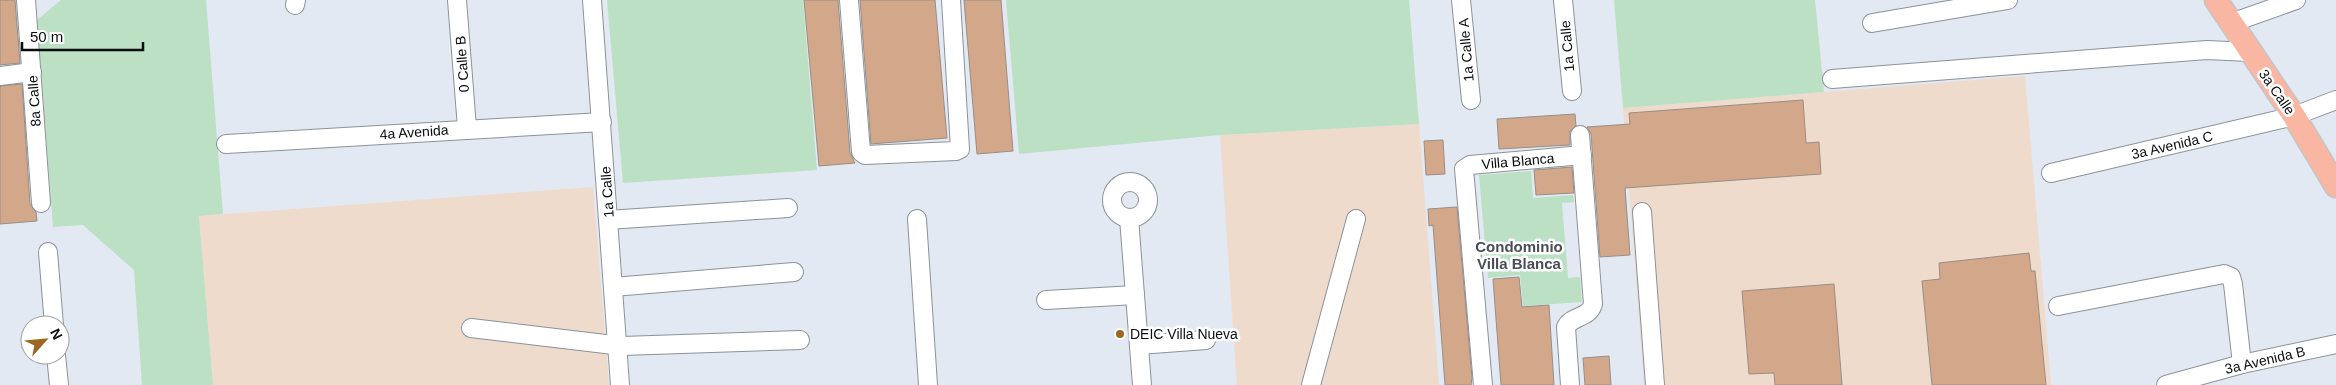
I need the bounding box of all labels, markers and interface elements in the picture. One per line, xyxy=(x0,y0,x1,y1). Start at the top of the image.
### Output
street label: 1a Calle A xyxy=(1455,17,1477,82)
scale bar xyxy=(22,20,144,52)
street label: 1a Calle xyxy=(1557,20,1577,72)
text: 50 m xyxy=(30,28,63,45)
street label: 0 Calle B xyxy=(452,35,472,93)
street label: 3a Calle xyxy=(2256,66,2298,118)
street label: 8a Calle xyxy=(24,75,44,127)
street label: 4a Avenida xyxy=(379,122,449,142)
street label: 3a Avenida C xyxy=(2130,128,2214,162)
street label: Villa Blanca xyxy=(1481,150,1555,172)
street label: 1a Calle xyxy=(597,166,617,218)
district label: Condominio Villa Blanca xyxy=(1475,238,1563,272)
north arrow xyxy=(20,315,70,365)
text: N xyxy=(47,326,66,342)
place label: DEIC Villa Nueva xyxy=(1130,326,1238,342)
marker: DEIC Villa Nueva xyxy=(1114,328,1126,340)
street label: 3a Avenida B xyxy=(2223,343,2307,377)

